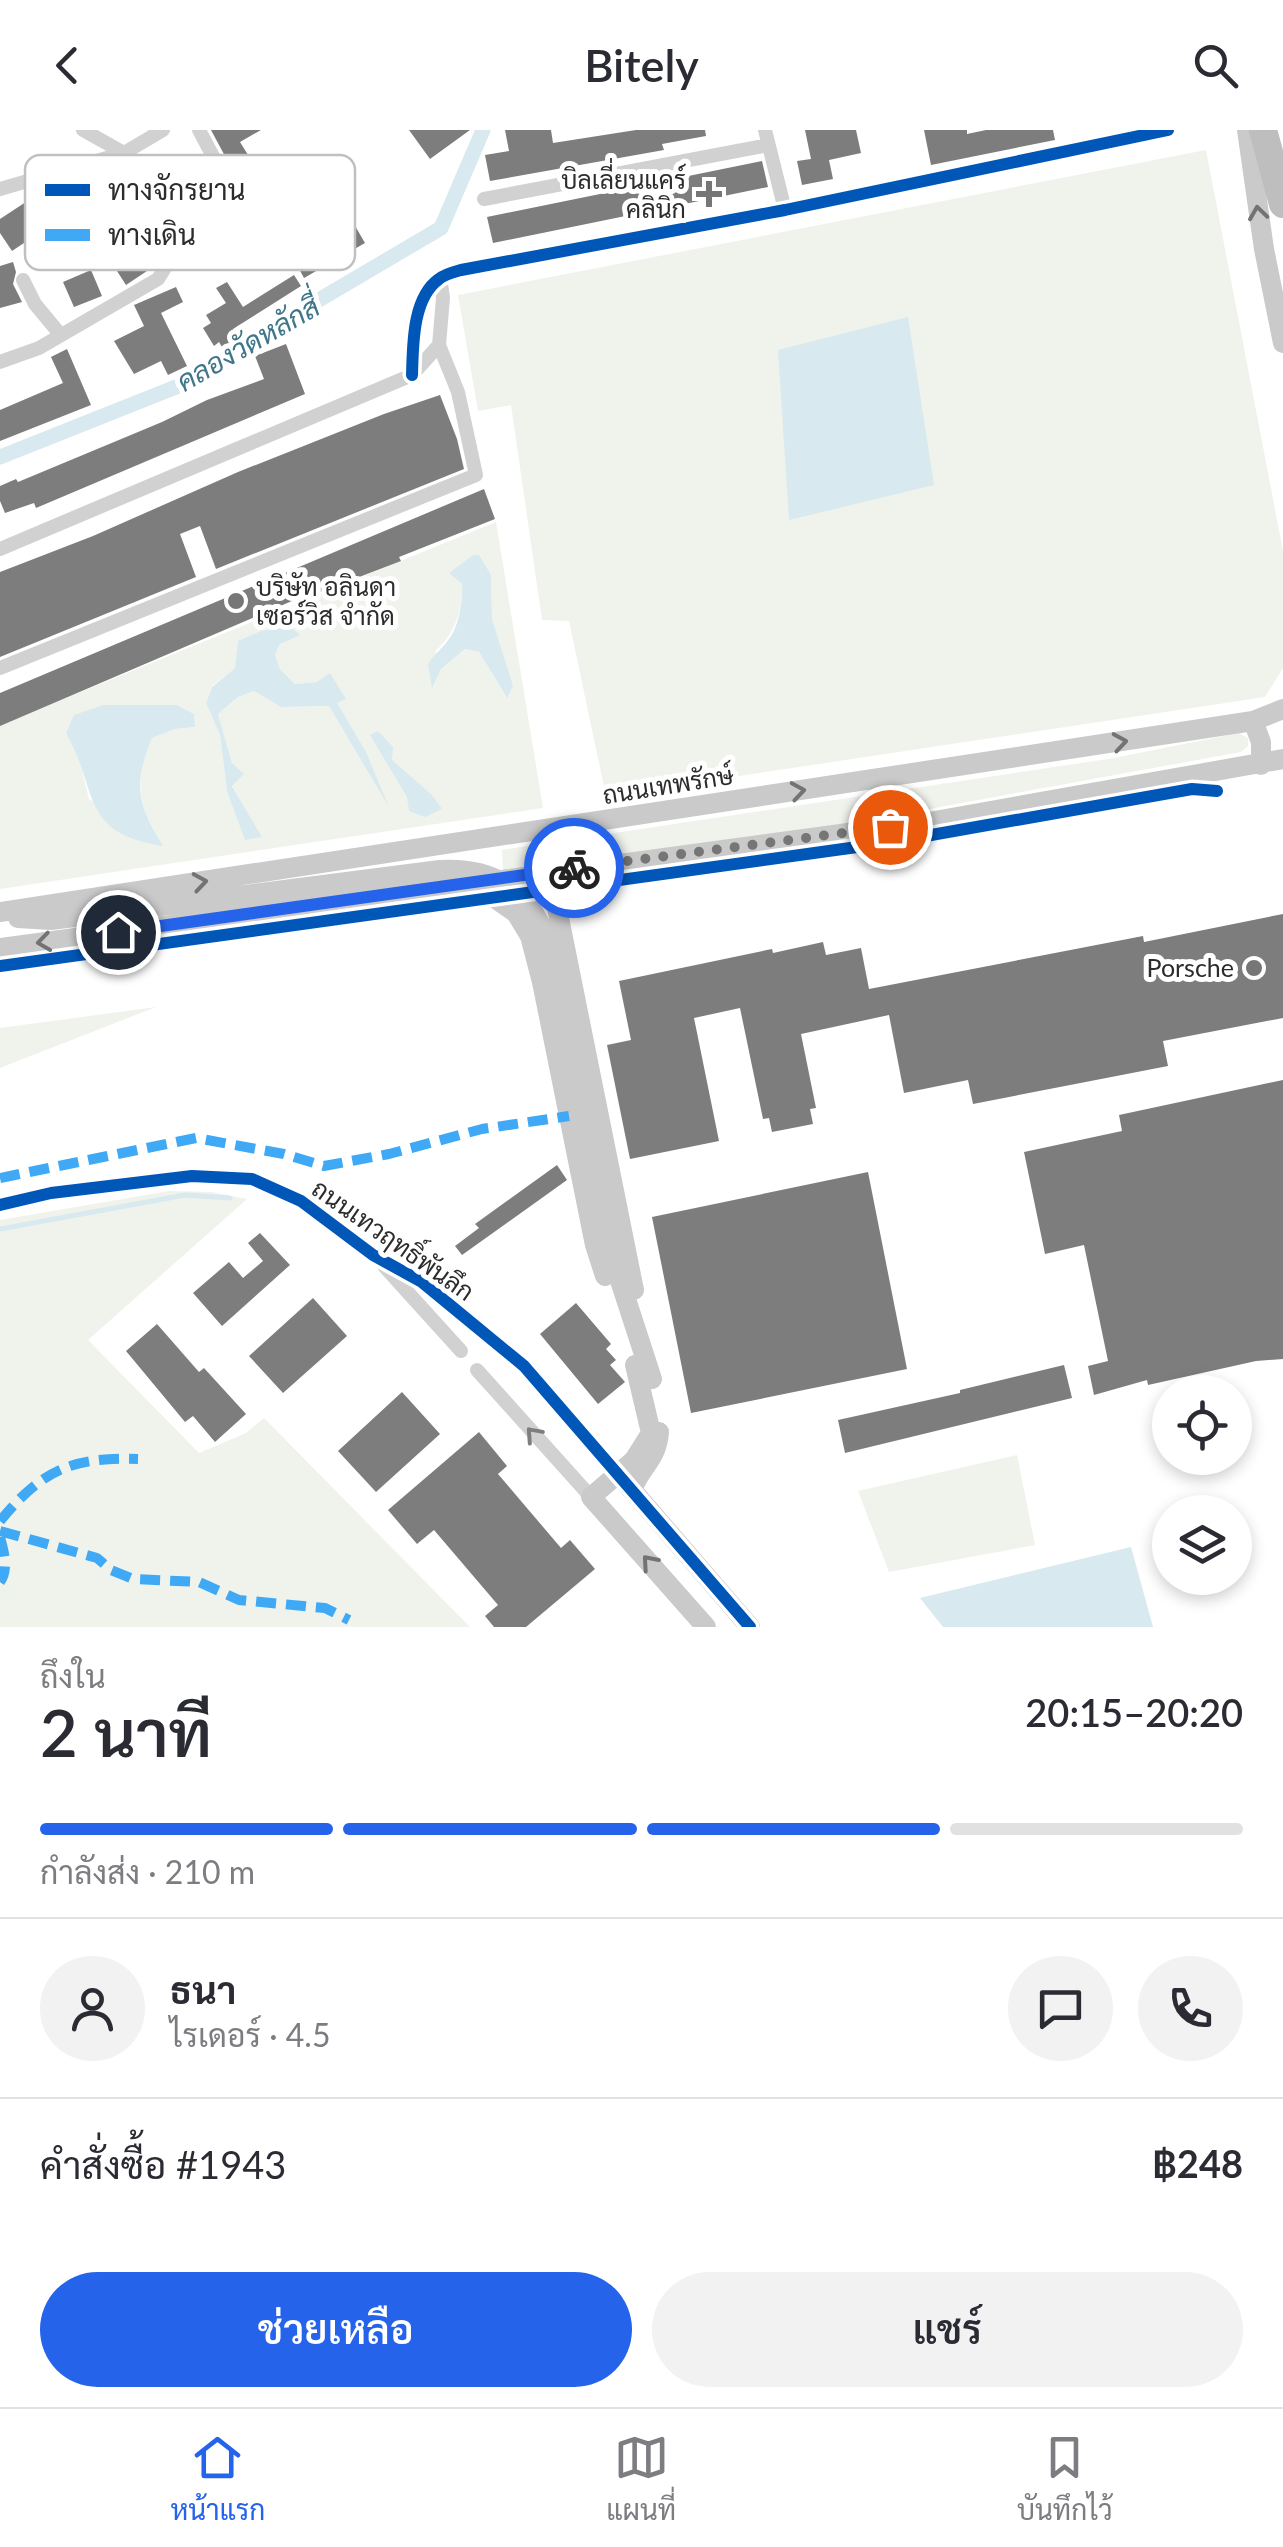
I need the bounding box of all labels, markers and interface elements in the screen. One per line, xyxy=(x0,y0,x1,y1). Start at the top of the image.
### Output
icon: back xyxy=(40,38,95,93)
text: Bitely xyxy=(584,38,699,92)
icon: search xyxy=(1188,38,1243,93)
legend xyxy=(25,155,355,270)
place label: บิลเลี่ยนแคร์ คลินิก xyxy=(561,158,686,223)
text: ทางจักรยาน xyxy=(108,172,245,206)
marker: บิลเลี่ยนแคร์ คลินิก xyxy=(696,181,722,207)
one-way arrow xyxy=(1249,205,1270,222)
text: ทางเดิน xyxy=(108,217,196,251)
water label: คลองวัดหลักสี่ xyxy=(167,282,328,398)
place label: บริษัท อลินดา เซอร์วิส จำกัด xyxy=(256,571,396,630)
marker: บริษัท อลินดา เซอร์วิส จำกัด xyxy=(225,590,247,612)
one-way arrow xyxy=(1111,732,1128,753)
street label: ถนนเทพรักษ์ xyxy=(600,758,736,809)
one-way arrow xyxy=(790,781,807,802)
pin xyxy=(848,785,933,870)
icon: bag xyxy=(863,800,918,855)
courier xyxy=(524,818,624,918)
icon: bike xyxy=(547,841,602,896)
one-way arrow xyxy=(192,872,208,893)
pin xyxy=(76,890,161,975)
icon: home xyxy=(91,905,146,960)
one-way arrow xyxy=(36,931,52,952)
place label: Porsche xyxy=(1147,952,1234,982)
marker: Porsche xyxy=(1243,957,1265,979)
street label: ถนนเทวฤทธิ์พันลึก xyxy=(306,1167,484,1308)
map controls xyxy=(1152,1375,1252,1595)
button: locate xyxy=(1152,1375,1252,1475)
one-way arrow xyxy=(526,1428,544,1446)
button: layers xyxy=(1152,1495,1252,1595)
one-way arrow xyxy=(642,1555,660,1574)
text: ถึงใน xyxy=(40,1656,106,1695)
text: 20:15–20:20 xyxy=(1025,1689,1243,1735)
text: 2 นาที xyxy=(40,1693,212,1771)
text: กำลังส่ง · 210 m xyxy=(40,1852,255,1891)
button: person xyxy=(40,1956,145,2061)
button: chat xyxy=(1008,1956,1113,2061)
button: phone xyxy=(1138,1956,1243,2061)
text: ธนา xyxy=(170,1966,236,2012)
text: ไรเดอร์ · 4.5 xyxy=(170,2015,330,2054)
text: ฿248 xyxy=(1151,2140,1243,2186)
text: คำสั่งซื้อ #1943 xyxy=(40,2141,286,2187)
button: ช่วยเหลือ xyxy=(40,2272,632,2387)
button: แชร์ xyxy=(652,2272,1243,2387)
tab: หน้าแรก xyxy=(170,2430,266,2526)
tab: แผนที่ xyxy=(606,2430,676,2526)
tab: บันทึกไว้ xyxy=(1017,2430,1113,2526)

